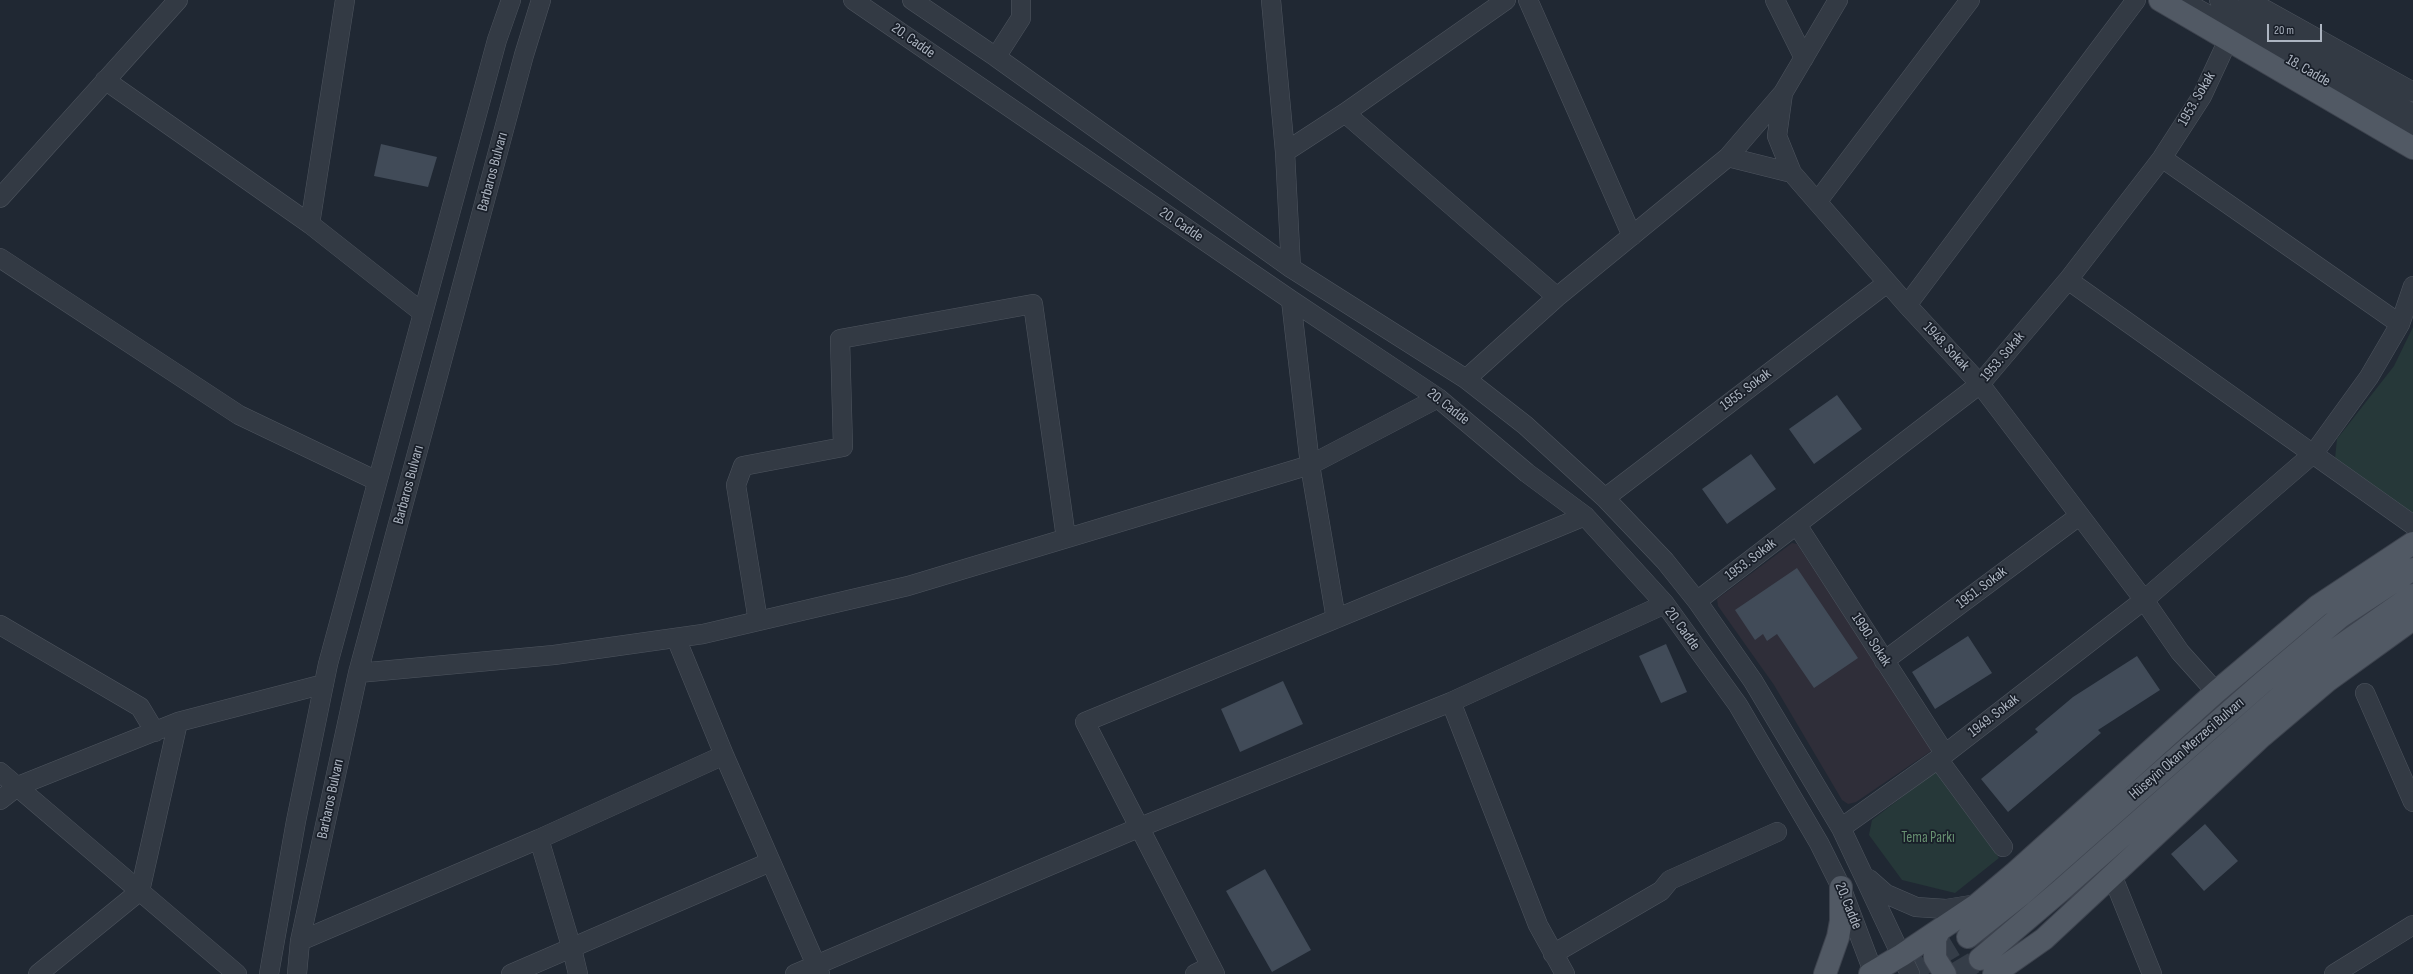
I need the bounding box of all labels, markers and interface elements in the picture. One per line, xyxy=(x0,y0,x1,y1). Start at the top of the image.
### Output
scale bar xyxy=(2269,16,2324,42)
street label: 20. Cadde xyxy=(888,20,938,62)
text: 20 m xyxy=(2274,23,2294,38)
street label: 18. Cadde xyxy=(2283,51,2333,91)
street label: 1953. Sokak xyxy=(2174,69,2220,129)
street label: Barbaros Bulvarı xyxy=(474,131,512,213)
street label: 20. Cadde xyxy=(1156,204,1206,246)
street label: 1948. Sokak xyxy=(1919,319,1973,375)
street label: 1953. Sokak xyxy=(1977,329,2029,385)
street label: 1955. Sokak xyxy=(1717,365,1775,415)
street label: 20. Cadde xyxy=(1423,385,1473,429)
street label: Barbaros Bulvarı xyxy=(390,444,428,526)
street label: 1953. Sokak xyxy=(1722,535,1780,585)
street label: 1951. Sokak xyxy=(1953,563,2011,613)
street label: 20. Cadde xyxy=(1660,604,1704,654)
street label: 1990. Sokak xyxy=(1847,610,1895,670)
street label: 1949. Sokak xyxy=(1965,691,2023,741)
street label: Hüseyin Okan Merzeci Bulvarı xyxy=(2126,694,2248,804)
street label: Barbaros Bulvarı xyxy=(314,757,348,841)
park label: Tema Parkı xyxy=(1901,829,1955,847)
street label: 20. Cadde xyxy=(1830,880,1866,932)

